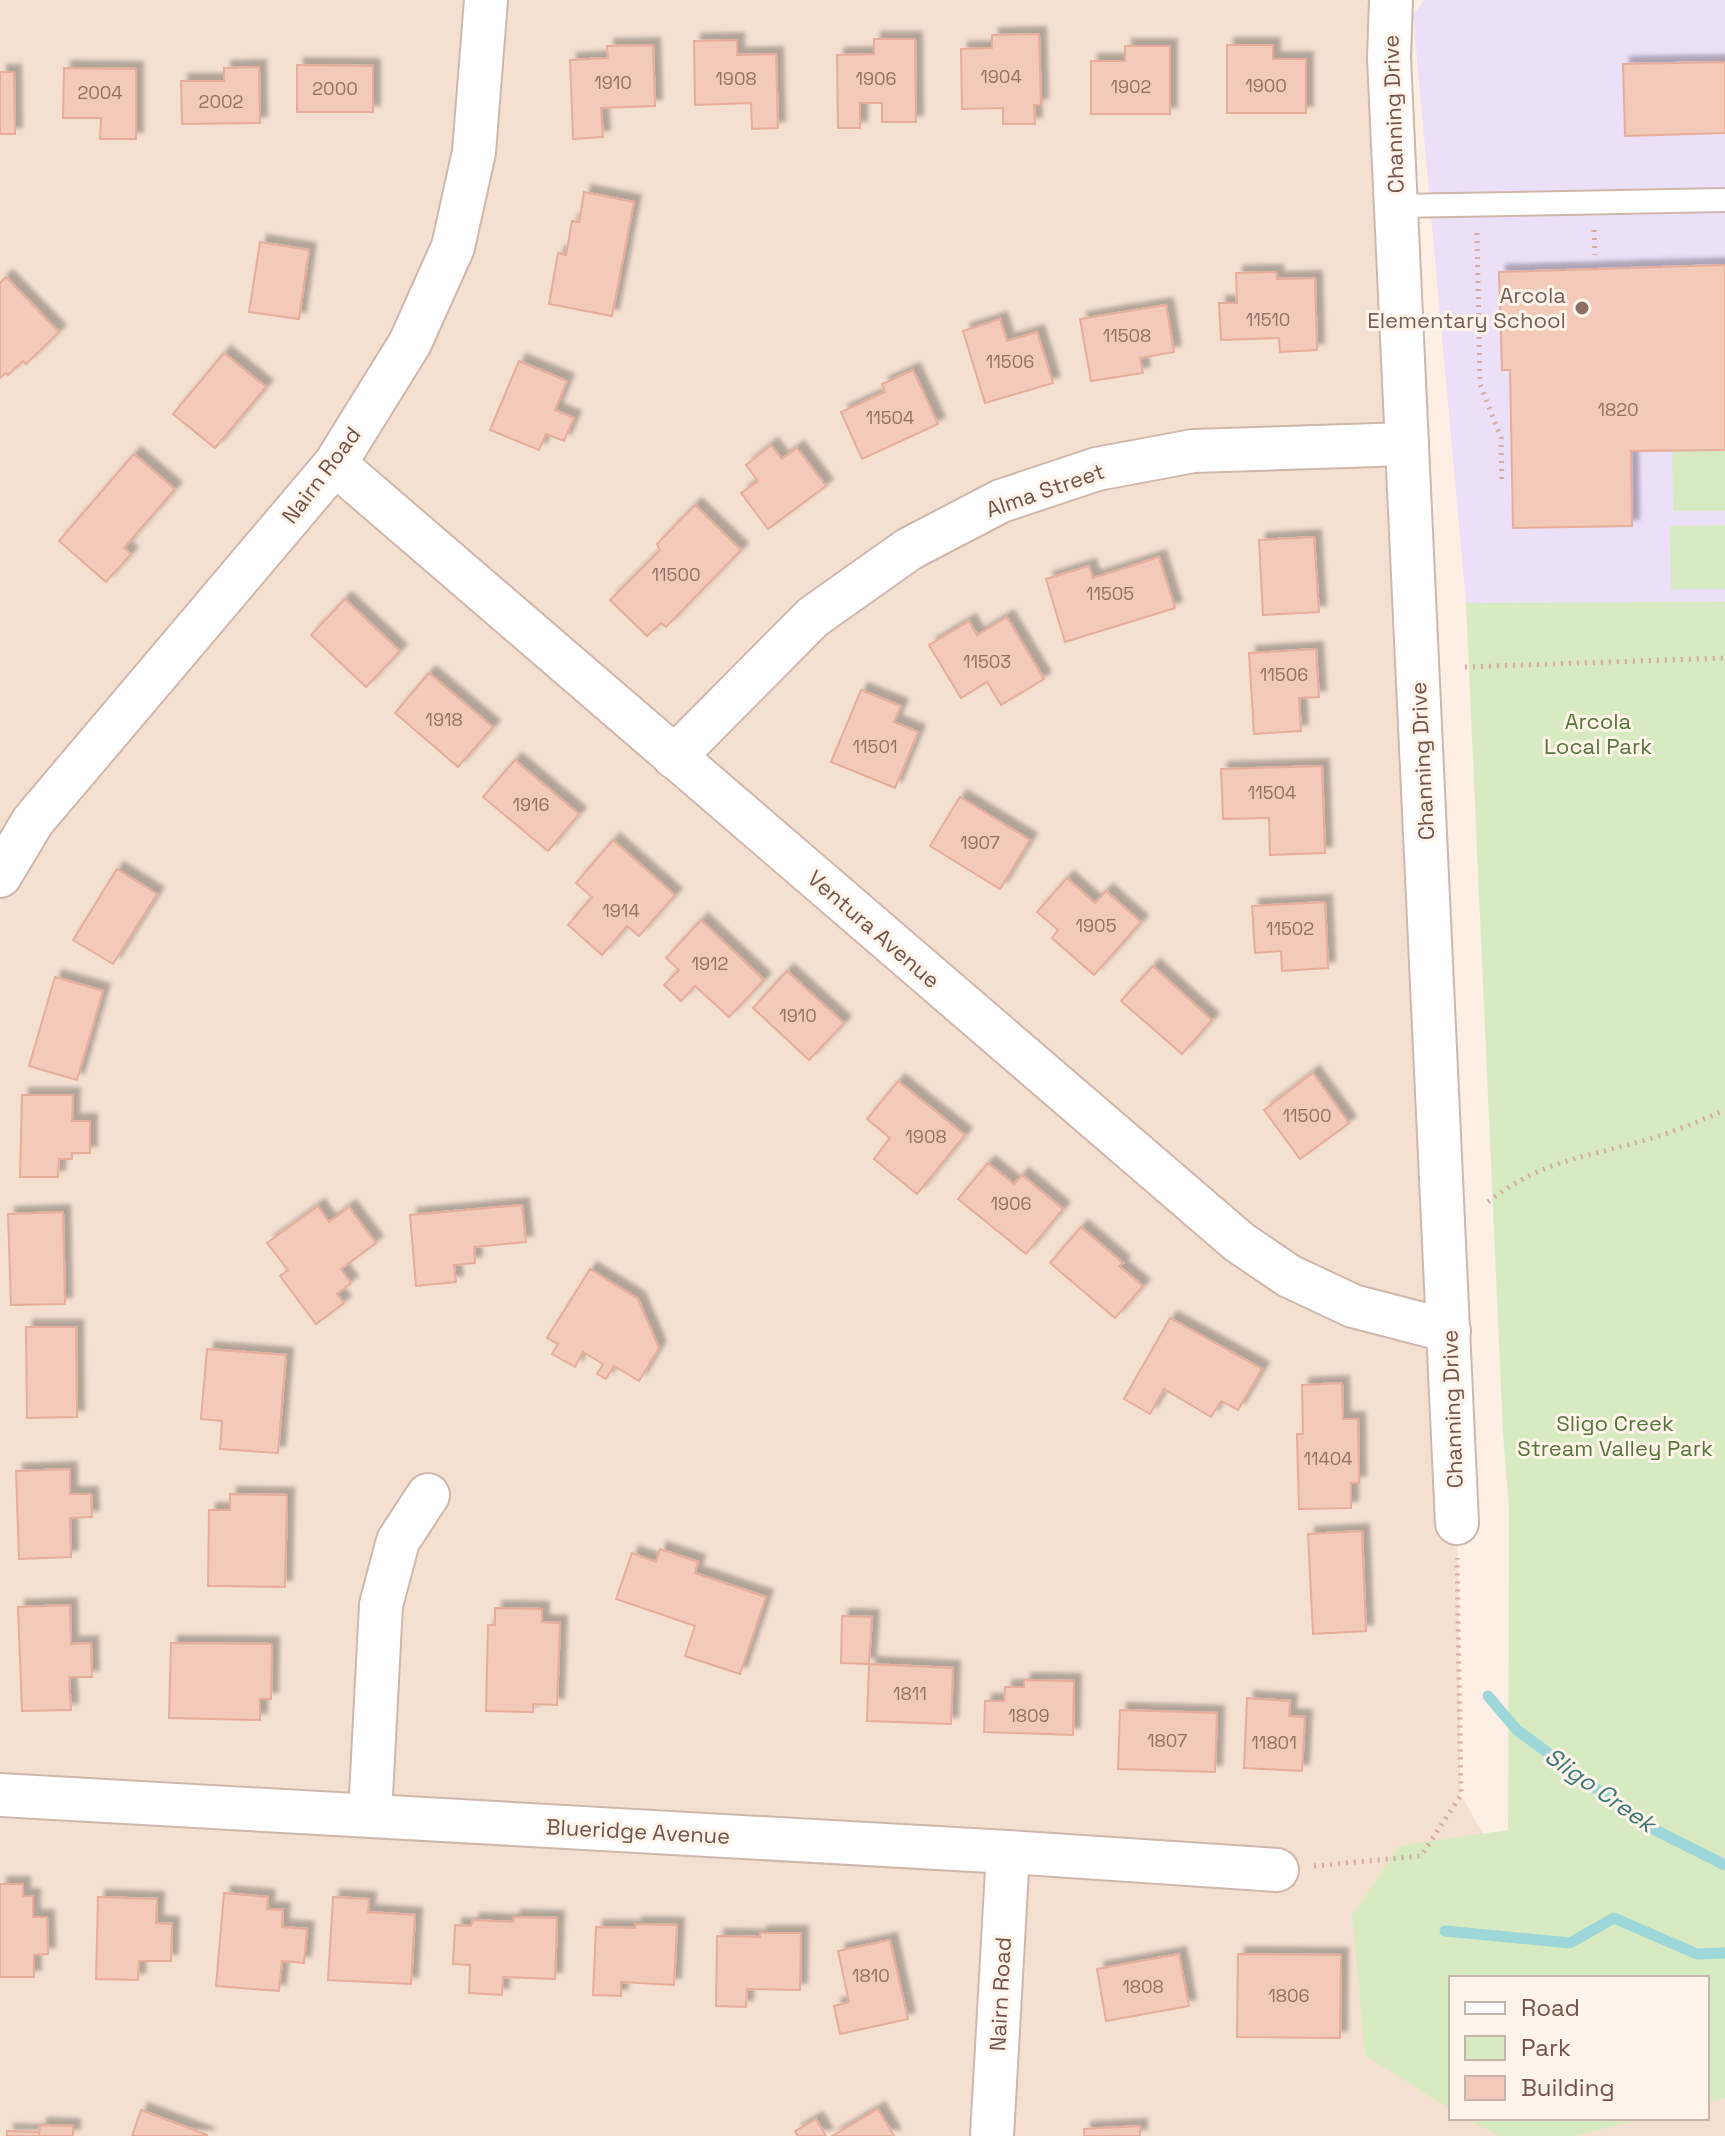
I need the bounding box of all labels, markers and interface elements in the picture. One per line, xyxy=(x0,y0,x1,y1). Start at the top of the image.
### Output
street label: Channing Drive xyxy=(1376,34,1410,194)
house number: 1904 xyxy=(980,65,1022,88)
house number: 1908 xyxy=(715,67,757,90)
house number: 1906 xyxy=(855,67,897,90)
house number: 1910 xyxy=(594,71,632,94)
house number: 1900 xyxy=(1245,74,1287,97)
house number: 1902 xyxy=(1111,75,1151,98)
house number: 2000 xyxy=(312,77,358,100)
house number: 2004 xyxy=(77,81,123,104)
house number: 2002 xyxy=(199,90,243,113)
place label: Arcola Elementary School xyxy=(1367,281,1566,334)
marker: Arcola Elementary School xyxy=(1573,299,1591,317)
house number: 11510 xyxy=(1246,308,1290,331)
house number: 11508 xyxy=(1103,324,1151,347)
house number: 11506 xyxy=(986,350,1034,373)
house number: 1820 xyxy=(1597,398,1639,421)
house number: 11504 xyxy=(866,406,914,429)
street label: Nairn Road xyxy=(275,421,367,529)
street label: Alma Street xyxy=(982,457,1108,523)
house number: 11500 xyxy=(652,563,700,586)
house number: 11505 xyxy=(1086,582,1134,605)
house number: 11503 xyxy=(963,650,1011,673)
house number: 11506 xyxy=(1260,663,1308,686)
street label: Channing Drive xyxy=(1404,681,1440,841)
park label: Arcola Local Park xyxy=(1544,707,1652,760)
house number: 1918 xyxy=(425,708,463,731)
house number: 11501 xyxy=(853,735,897,758)
house number: 11504 xyxy=(1248,781,1296,804)
house number: 1916 xyxy=(512,793,550,816)
house number: 1907 xyxy=(960,831,1000,854)
street label: Ventura Avenue xyxy=(802,864,946,994)
house number: 1914 xyxy=(602,899,640,922)
house number: 1905 xyxy=(1076,914,1116,937)
house number: 11502 xyxy=(1266,917,1314,940)
house number: 1912 xyxy=(692,952,728,975)
house number: 1910 xyxy=(779,1004,817,1027)
house number: 11500 xyxy=(1283,1104,1331,1127)
house number: 1908 xyxy=(905,1125,947,1148)
house number: 1906 xyxy=(990,1192,1032,1215)
street label: Channing Drive xyxy=(1435,1329,1469,1489)
park label: Sligo Creek Stream Valley Park xyxy=(1517,1409,1713,1462)
house number: 11404 xyxy=(1303,1447,1353,1470)
house number: 1811 xyxy=(893,1682,927,1705)
house number: 1809 xyxy=(1008,1704,1050,1727)
house number: 1807 xyxy=(1147,1729,1187,1752)
house number: 11801 xyxy=(1251,1731,1297,1754)
water label: Sligo Creek xyxy=(1539,1740,1664,1841)
street label: Blueridge Avenue xyxy=(545,1812,731,1850)
street label: Nairn Road xyxy=(983,1936,1017,2052)
house number: 1810 xyxy=(852,1964,890,1987)
house number: 1808 xyxy=(1122,1975,1164,1998)
legend xyxy=(1449,1976,1709,2120)
house number: 1806 xyxy=(1268,1984,1310,2007)
text: Road xyxy=(1521,1992,1580,2023)
text: Park xyxy=(1521,2032,1571,2063)
text: Building xyxy=(1521,2072,1615,2103)

